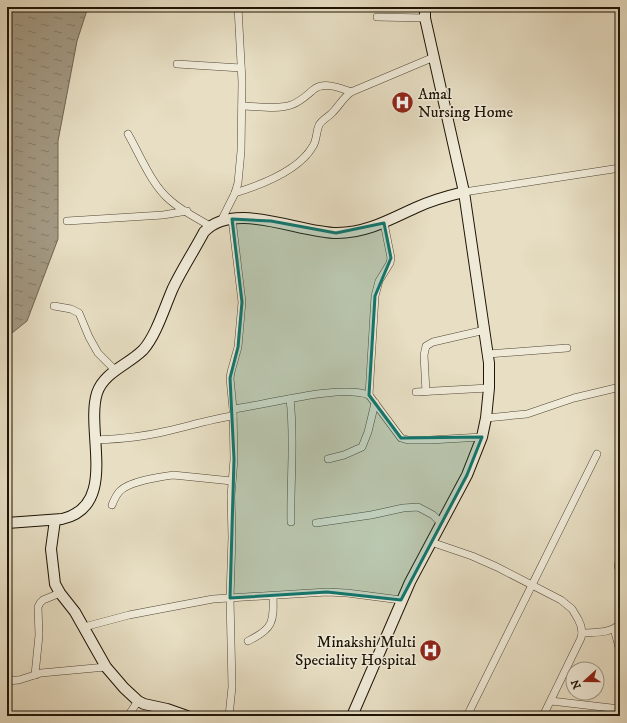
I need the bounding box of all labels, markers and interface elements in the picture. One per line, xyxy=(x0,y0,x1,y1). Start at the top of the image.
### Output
place label: Amal Nursing Home xyxy=(418,84,513,122)
hospital icon: Amal Nursing Home xyxy=(389,90,415,116)
place label: Minakshi Multi Speciality Hospital xyxy=(295,632,416,670)
hospital icon: Minakshi Multi Speciality Hospital xyxy=(418,638,444,664)
north arrow xyxy=(565,661,605,701)
text: N xyxy=(568,678,585,691)

